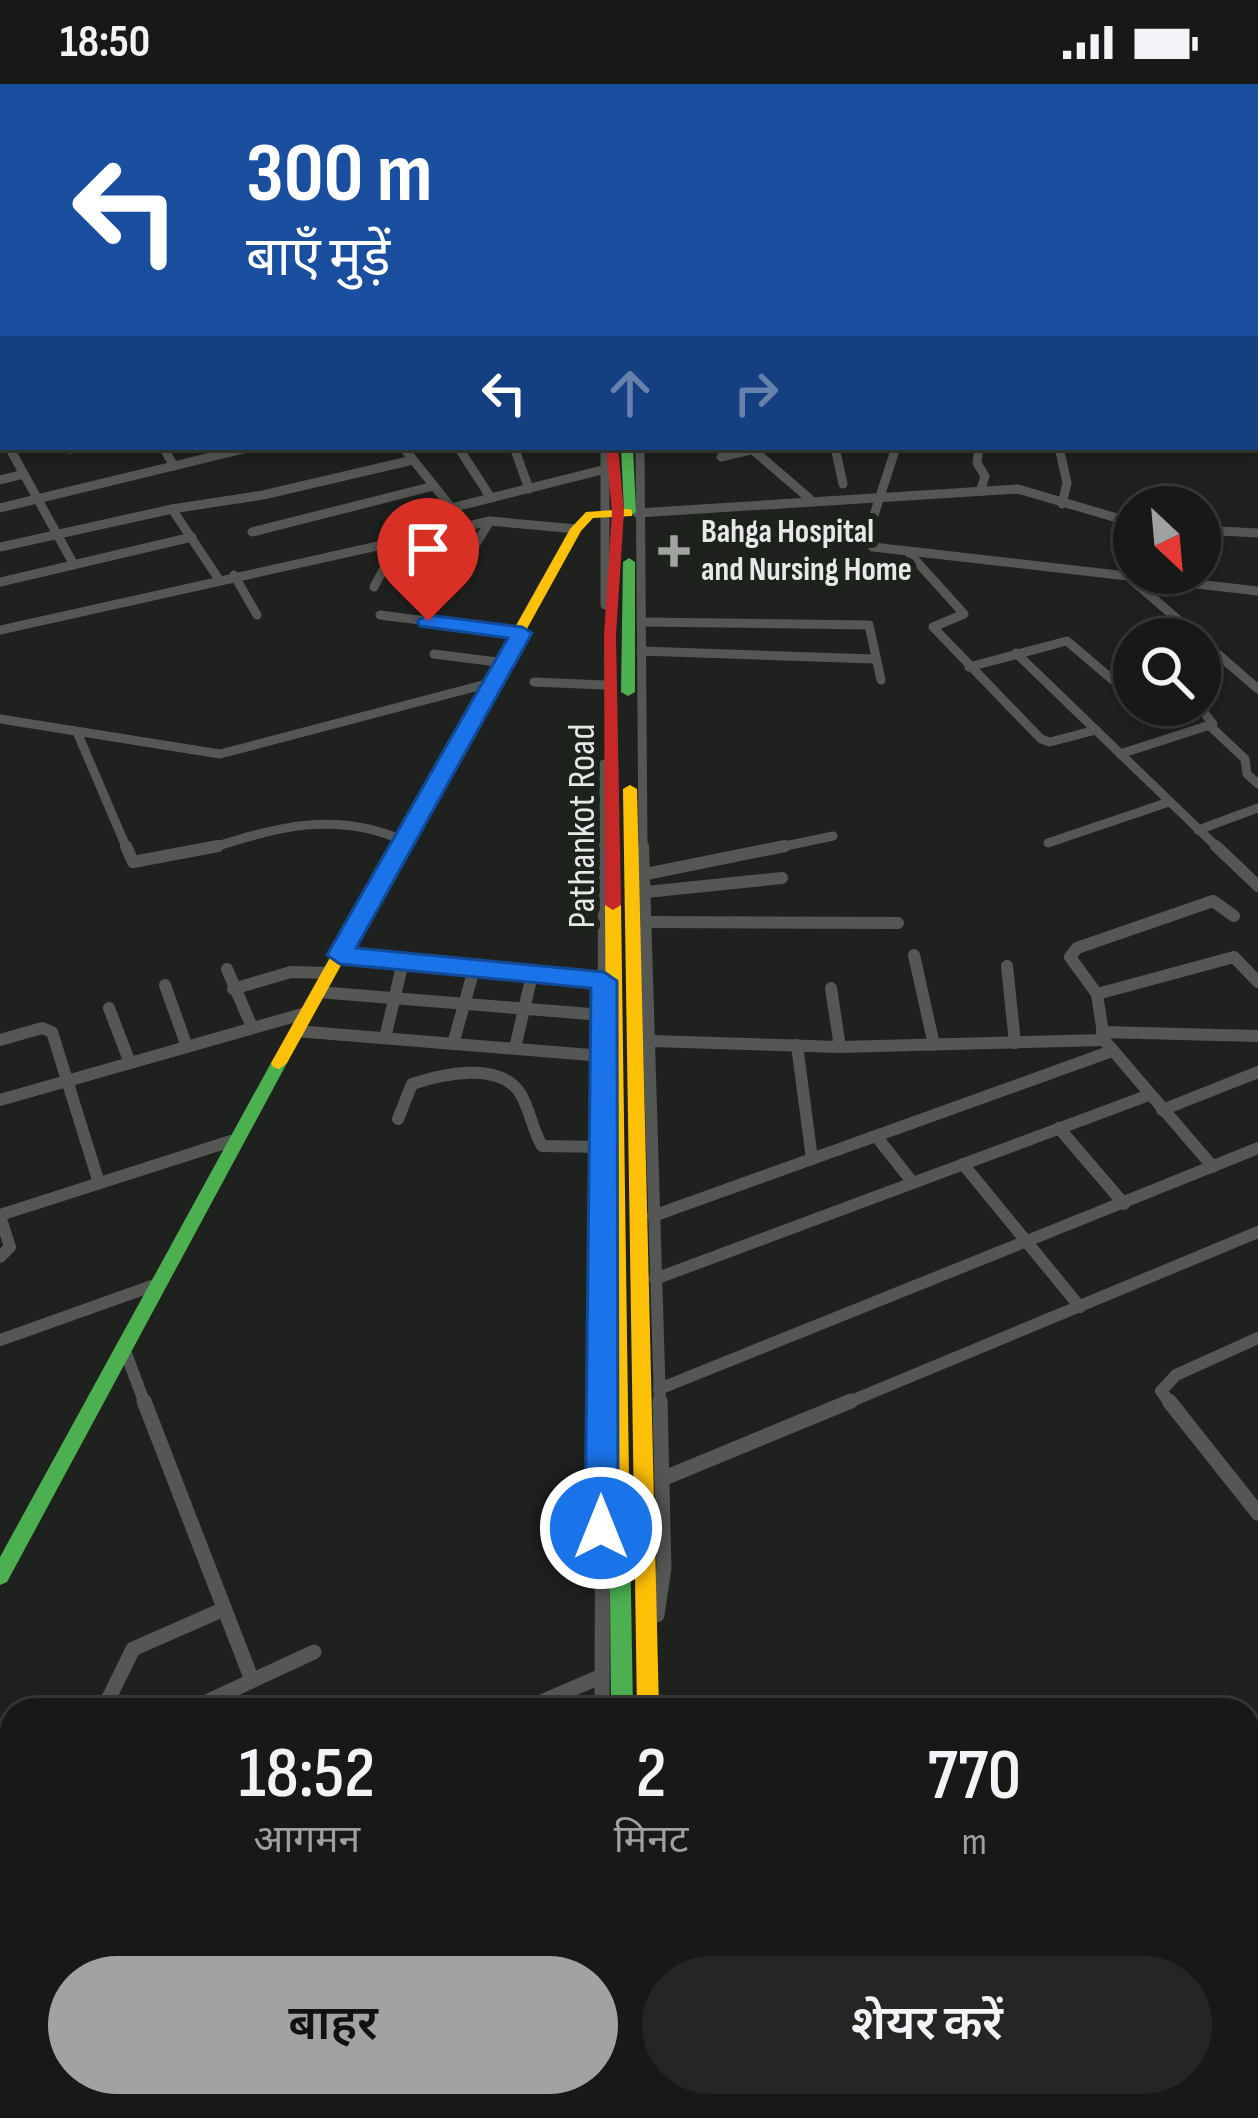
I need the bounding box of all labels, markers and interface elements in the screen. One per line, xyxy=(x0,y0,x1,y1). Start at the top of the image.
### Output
text: 18:50 xyxy=(60,15,150,70)
text: 300 m xyxy=(246,124,432,225)
icon: left xyxy=(48,132,204,288)
text: बाएँ मुड़ें xyxy=(246,226,390,291)
icon: left xyxy=(471,360,537,426)
icon: ahead xyxy=(597,360,663,426)
icon: right xyxy=(723,360,789,426)
north arrow xyxy=(1113,486,1221,594)
map controls xyxy=(1113,486,1221,726)
pin xyxy=(377,498,479,621)
place label: Bahga Hospital and Nursing Home xyxy=(701,512,912,590)
icon: arrive xyxy=(395,516,461,582)
marker: Bahga Hospital and Nursing Home xyxy=(658,535,690,567)
button: search xyxy=(1113,618,1221,726)
street label: Pathankot Road xyxy=(559,724,606,928)
position arrow xyxy=(538,1465,664,1591)
text: 18:52 xyxy=(239,1731,375,1818)
text: 2 xyxy=(636,1731,666,1818)
text: 770 xyxy=(927,1733,1021,1820)
text: आगमन xyxy=(253,1817,360,1864)
text: मिनट xyxy=(614,1817,688,1864)
text: m xyxy=(962,1819,987,1866)
button: बाहर xyxy=(48,1956,618,2094)
button: शेयर करें xyxy=(642,1956,1212,2094)

